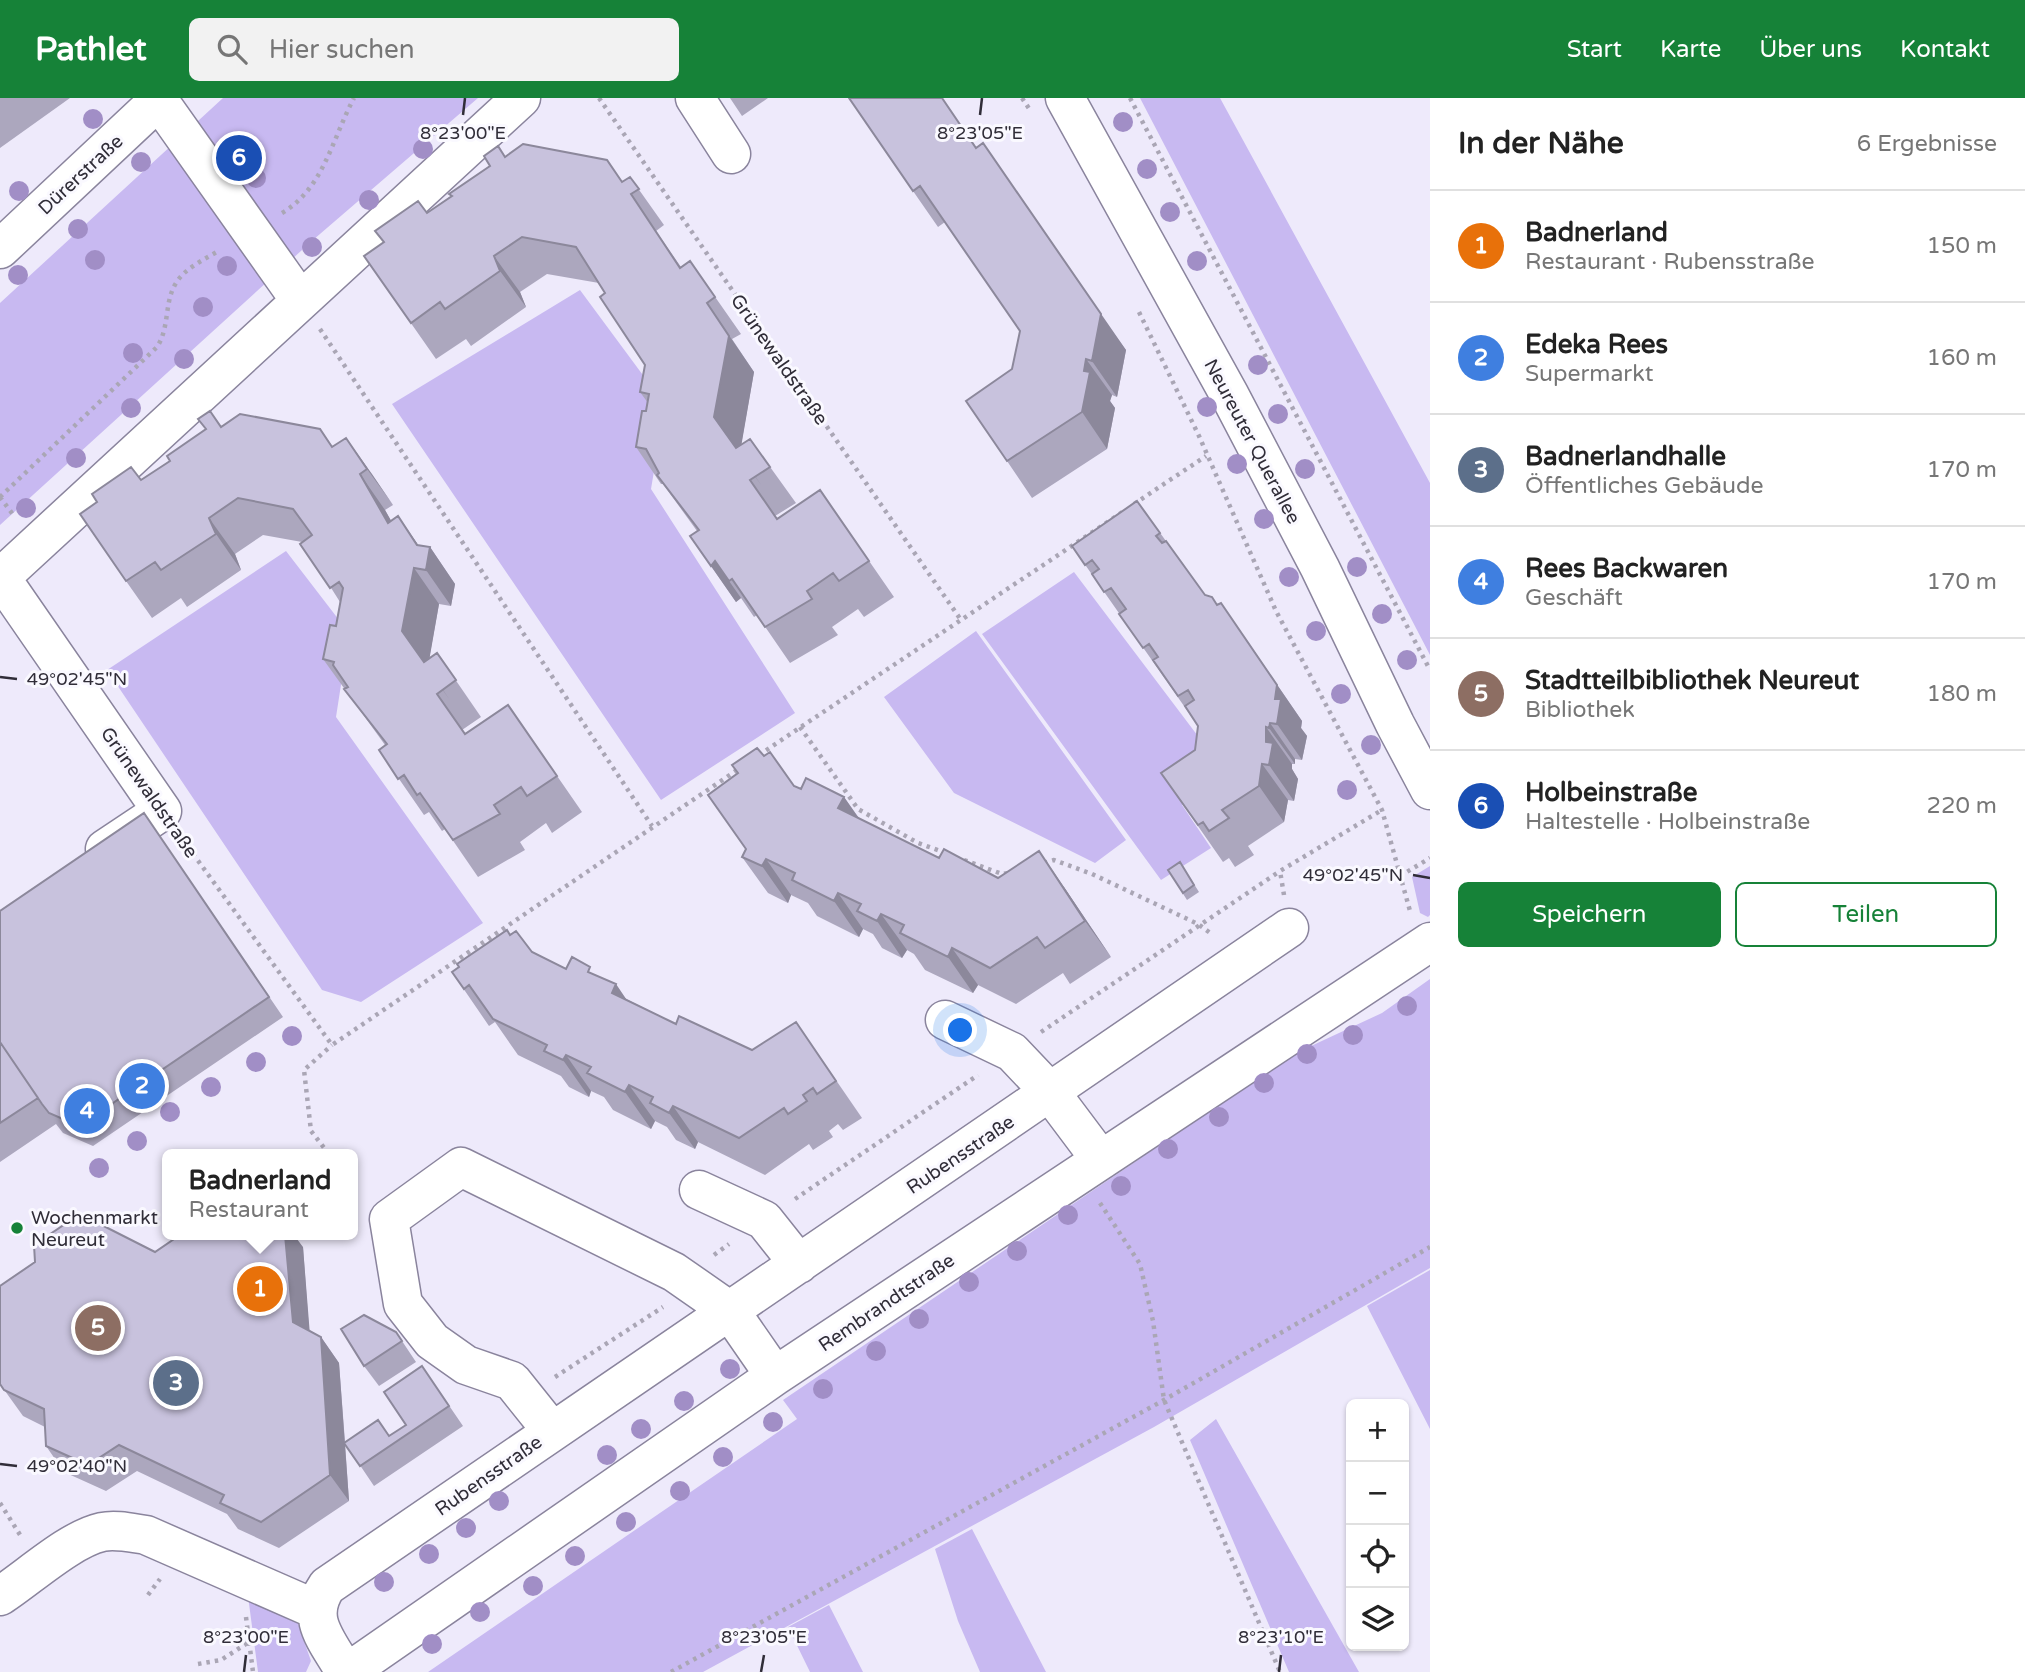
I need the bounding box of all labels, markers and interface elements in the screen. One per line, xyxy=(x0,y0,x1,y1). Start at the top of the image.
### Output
search box xyxy=(189,18,679,81)
text: Pathlet xyxy=(35,30,147,69)
icon: search xyxy=(213,30,251,68)
text: Hier suchen xyxy=(269,34,415,65)
text: Start xyxy=(1567,35,1622,64)
text: Karte xyxy=(1660,35,1721,64)
text: Über uns xyxy=(1759,35,1862,64)
text: Kontakt xyxy=(1900,35,1990,64)
text: 8°23'00"E xyxy=(420,122,506,144)
text: 8°23'05"E xyxy=(937,122,1023,144)
text: In der Nähe xyxy=(1458,125,1624,162)
street label: Dürerstraße xyxy=(34,130,127,219)
text: 6 Ergebnisse xyxy=(1857,130,1997,158)
pin: 6 xyxy=(216,132,262,184)
text: Badnerland xyxy=(1525,217,1668,248)
text: 1 xyxy=(1474,232,1488,260)
text: 150 m xyxy=(1927,232,1997,260)
text: Restaurant · Rubensstraße xyxy=(1525,248,1815,276)
street label: Grünewaldstraße xyxy=(726,290,832,429)
text: Edeka Rees xyxy=(1525,329,1668,360)
text: 2 xyxy=(1474,344,1488,372)
text: 160 m xyxy=(1927,344,1997,372)
street label: Neureuter Querallee xyxy=(1199,355,1305,528)
text: Supermarkt xyxy=(1525,360,1653,388)
text: Badnerlandhalle xyxy=(1525,441,1726,472)
text: 3 xyxy=(1474,456,1488,484)
text: 170 m xyxy=(1927,456,1997,484)
text: Öffentliches Gebäude xyxy=(1525,472,1763,500)
text: Rees Backwaren xyxy=(1525,553,1728,584)
text: 4 xyxy=(1474,568,1488,596)
text: 170 m xyxy=(1927,568,1997,596)
text: Geschäft xyxy=(1525,584,1623,612)
text: Stadtteilbibliothek Neureut xyxy=(1525,665,1859,696)
text: 49°02'45"N xyxy=(27,668,127,690)
text: 5 xyxy=(1474,680,1488,708)
text: 180 m xyxy=(1927,680,1997,708)
text: Bibliothek xyxy=(1525,696,1635,724)
street label: Grünewaldstraße xyxy=(96,723,202,862)
text: Holbeinstraße xyxy=(1525,777,1697,808)
text: 6 xyxy=(1474,792,1488,820)
text: 220 m xyxy=(1927,792,1997,820)
text: Haltestelle · Holbeinstraße xyxy=(1525,808,1810,836)
text: 49°02'45"N xyxy=(1303,864,1403,886)
button: Speichern xyxy=(1458,882,1721,947)
button: Teilen xyxy=(1735,882,1997,947)
your location xyxy=(943,1013,977,1047)
pin: 2 xyxy=(119,1060,165,1112)
pin: 4 xyxy=(64,1085,110,1137)
street label: Rubensstraße xyxy=(903,1111,1019,1199)
popup xyxy=(162,1149,358,1240)
text: Badnerland xyxy=(189,1165,331,1196)
text: Restaurant xyxy=(189,1196,309,1224)
place label: Wochenmarkt Neureut xyxy=(31,1207,158,1251)
marker: Wochenmarkt Neureut xyxy=(9,1220,25,1236)
street label: Rembrandtstraße xyxy=(814,1249,959,1356)
pin: 1 xyxy=(237,1263,283,1315)
pin: 5 xyxy=(75,1302,121,1354)
pin: 3 xyxy=(153,1357,199,1409)
map controls xyxy=(1346,1399,1409,1651)
button: + xyxy=(1346,1399,1409,1462)
street label: Rubensstraße xyxy=(431,1431,546,1521)
text: 49°02'40"N xyxy=(27,1455,127,1477)
button: − xyxy=(1346,1462,1409,1525)
button: locate xyxy=(1346,1525,1409,1588)
button: layers xyxy=(1346,1588,1409,1651)
text: 8°23'00"E xyxy=(203,1626,289,1648)
text: 8°23'05"E xyxy=(721,1626,807,1648)
text: 8°23'10"E xyxy=(1238,1626,1324,1648)

